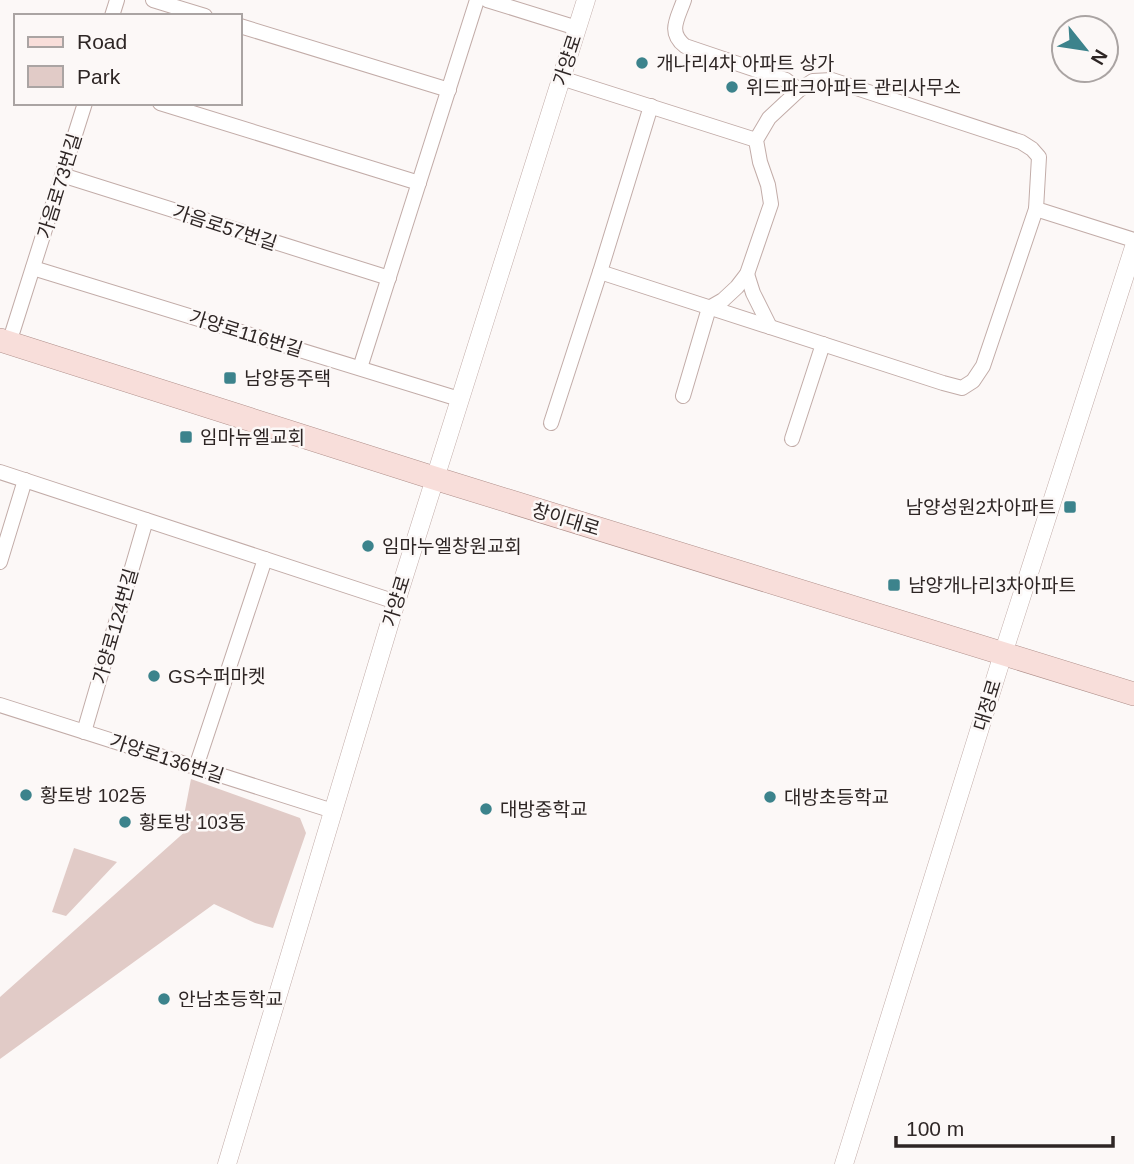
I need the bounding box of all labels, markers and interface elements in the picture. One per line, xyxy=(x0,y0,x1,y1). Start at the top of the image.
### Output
legend xyxy=(14,14,242,105)
north arrow xyxy=(1050,14,1120,84)
text: Road xyxy=(77,30,127,53)
street label: 가양로 xyxy=(549,32,586,88)
text: N xyxy=(1087,46,1112,68)
place label: 개나리4차 아파트 상가 xyxy=(656,53,834,74)
marker: 개나리4차 아파트 상가 xyxy=(634,55,650,71)
text: Park xyxy=(77,65,121,88)
place label: 위드파크아파트 관리사무소 xyxy=(746,77,961,98)
marker: 위드파크아파트 관리사무소 xyxy=(724,79,740,95)
street label: 가음로73번길 xyxy=(34,131,85,241)
street label: 가음로57번길 xyxy=(170,201,280,254)
street label: 가양로116번길 xyxy=(187,306,305,361)
place label: 남양동주택 xyxy=(244,368,331,389)
marker: 남양동주택 xyxy=(222,370,238,386)
place label: 임마뉴엘교회 xyxy=(200,427,305,448)
marker: 임마뉴엘교회 xyxy=(178,429,194,445)
place label: 남양성원2차아파트 xyxy=(906,497,1056,518)
street label: 창이대로 xyxy=(529,499,602,540)
marker: 남양성원2차아파트 xyxy=(1062,499,1078,515)
place label: 임마누엘창원교회 xyxy=(382,536,522,557)
marker: 임마누엘창원교회 xyxy=(360,538,376,554)
street label: 가양로124번길 xyxy=(89,566,142,686)
street label: 가양로 xyxy=(379,573,414,629)
place label: 남양개나리3차아파트 xyxy=(908,575,1076,596)
marker: 남양개나리3차아파트 xyxy=(886,577,902,593)
place label: GS수퍼마켓 xyxy=(168,666,265,687)
marker: GS수퍼마켓 xyxy=(146,668,162,684)
street label: 대정로 xyxy=(970,677,1005,733)
street label: 가양로136번길 xyxy=(107,730,227,787)
place label: 황토방 102동 xyxy=(40,785,147,806)
marker: 황토방 102동 xyxy=(18,787,34,803)
place label: 대방초등학교 xyxy=(784,787,889,808)
marker: 대방초등학교 xyxy=(762,789,778,805)
place label: 대방중학교 xyxy=(500,799,587,820)
marker: 대방중학교 xyxy=(478,801,494,817)
place label: 황토방 103동 xyxy=(139,812,246,833)
marker: 황토방 103동 xyxy=(117,814,133,830)
place label: 안남초등학교 xyxy=(178,989,283,1010)
marker: 안남초등학교 xyxy=(156,991,172,1007)
scale bar xyxy=(896,1104,1113,1148)
text: 100 m xyxy=(906,1117,964,1140)

